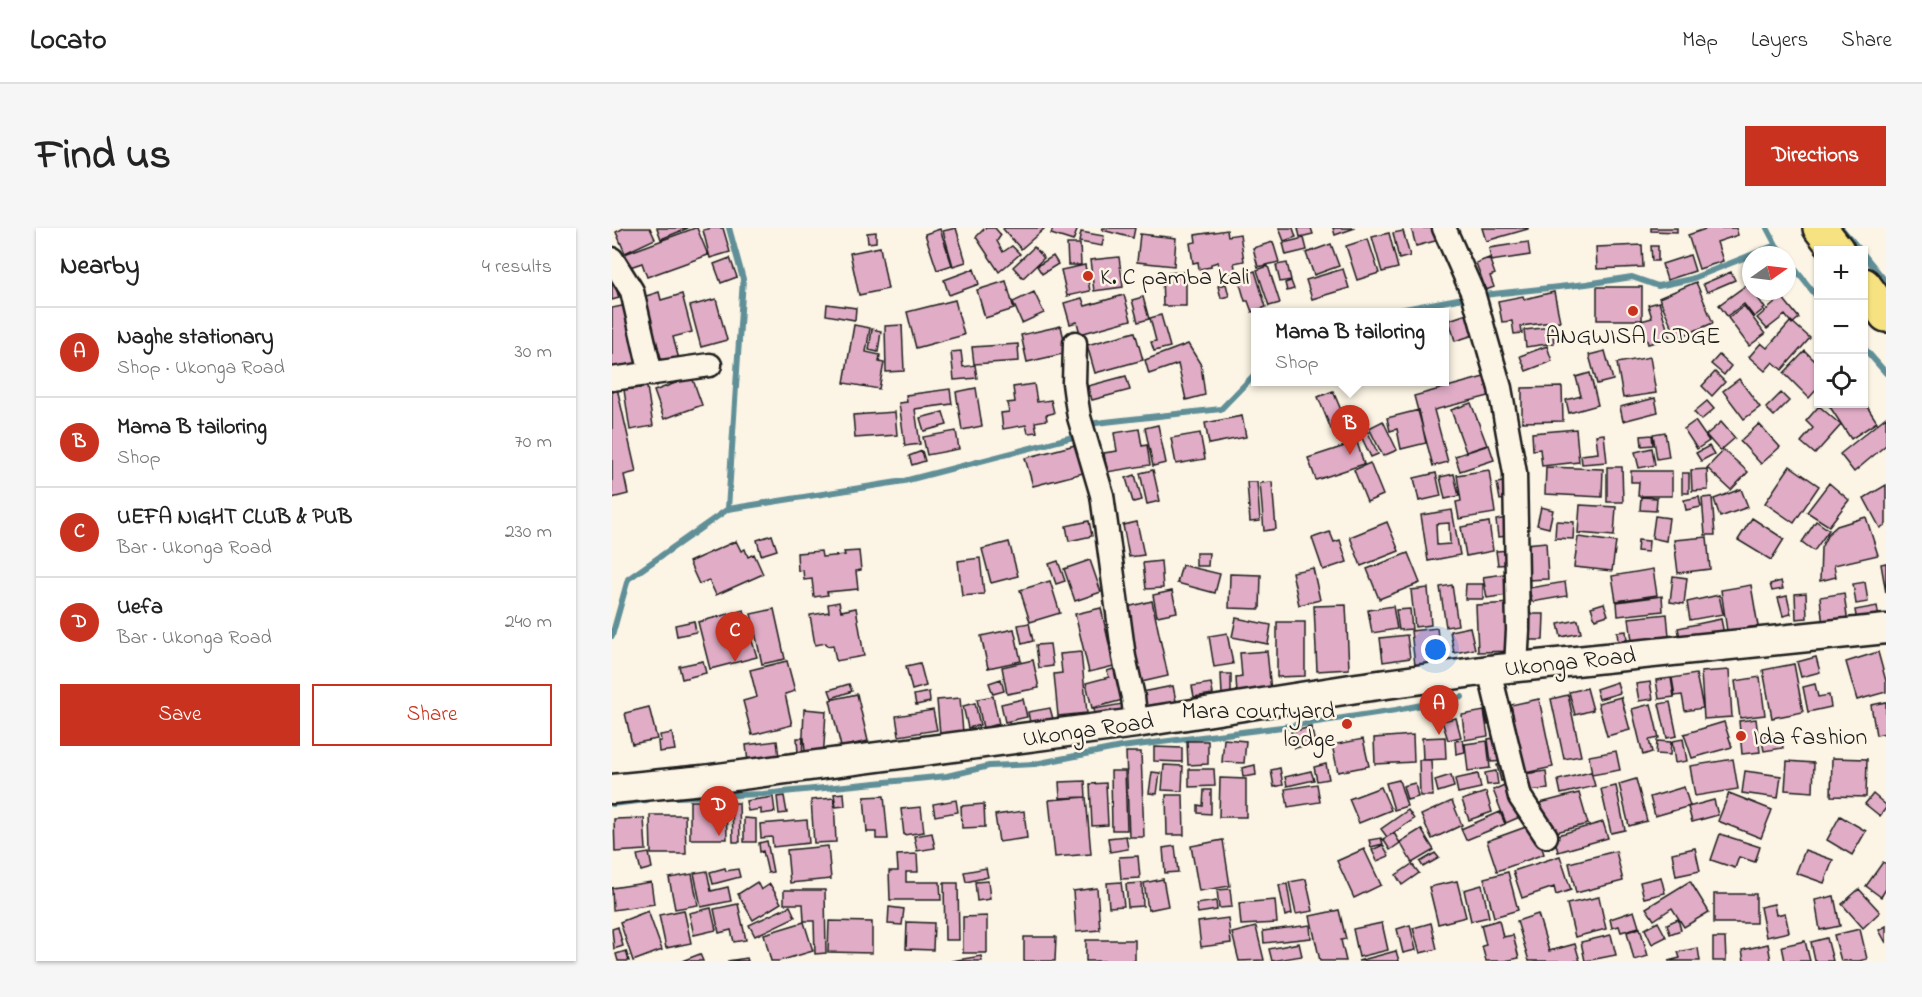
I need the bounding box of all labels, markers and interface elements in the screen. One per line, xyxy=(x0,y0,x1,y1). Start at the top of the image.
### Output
text: Locato xyxy=(30,21,106,62)
text: Map xyxy=(1682,26,1718,56)
text: Layers xyxy=(1751,26,1808,56)
text: Share xyxy=(1841,26,1892,56)
text: Find us xyxy=(36,126,171,187)
button: Directions xyxy=(1745,126,1886,186)
north arrow xyxy=(1742,246,1796,300)
map controls xyxy=(1814,246,1868,408)
button: + xyxy=(1814,246,1868,300)
text: Nearby xyxy=(60,248,139,286)
text: 4 results xyxy=(482,253,552,282)
place label: K. C pamba kali xyxy=(1100,261,1250,296)
marker: K. C pamba kali xyxy=(1081,269,1095,283)
button: − xyxy=(1814,300,1868,354)
marker: ANGWISA LODGE xyxy=(1626,304,1640,318)
popup xyxy=(1251,308,1449,386)
text: Mama B tailoring xyxy=(1275,317,1425,349)
place label: ANGWISA LODGE xyxy=(1546,320,1720,355)
text: Naghe stationary xyxy=(117,322,274,354)
text: A xyxy=(73,338,86,367)
text: 30 m xyxy=(515,338,552,367)
text: Shop xyxy=(1275,349,1319,378)
text: Shop · Ukonga Road xyxy=(117,354,285,383)
button: locate xyxy=(1814,354,1868,408)
pin: B xyxy=(1330,406,1370,455)
text: Mama B tailoring xyxy=(117,412,267,444)
text: B xyxy=(73,428,86,457)
text: 70 m xyxy=(515,428,552,457)
text: Shop xyxy=(117,444,161,473)
text: UEFA NIGHT CLUB & PUB xyxy=(117,502,352,534)
text: C xyxy=(74,518,85,547)
text: 230 m xyxy=(505,518,552,547)
text: Bar · Ukonga Road xyxy=(117,534,272,563)
text: Uefa xyxy=(117,592,163,624)
text: D xyxy=(72,608,87,637)
text: 240 m xyxy=(505,608,552,637)
pin: C xyxy=(716,612,754,662)
text: Bar · Ukonga Road xyxy=(117,624,272,653)
your location xyxy=(1421,635,1450,664)
street label: Ukonga Road xyxy=(1503,639,1638,688)
button: Save xyxy=(60,684,300,746)
button: Share xyxy=(312,684,552,746)
pin: A xyxy=(1420,686,1458,735)
place label: Mara courtyard lodge xyxy=(1182,695,1335,758)
street label: Ukonga Road xyxy=(1021,705,1157,758)
marker: Mara courtyard lodge xyxy=(1340,717,1354,731)
place label: Ida fashion xyxy=(1753,721,1867,756)
marker: Ida fashion xyxy=(1734,729,1748,743)
pin: D xyxy=(700,786,738,836)

